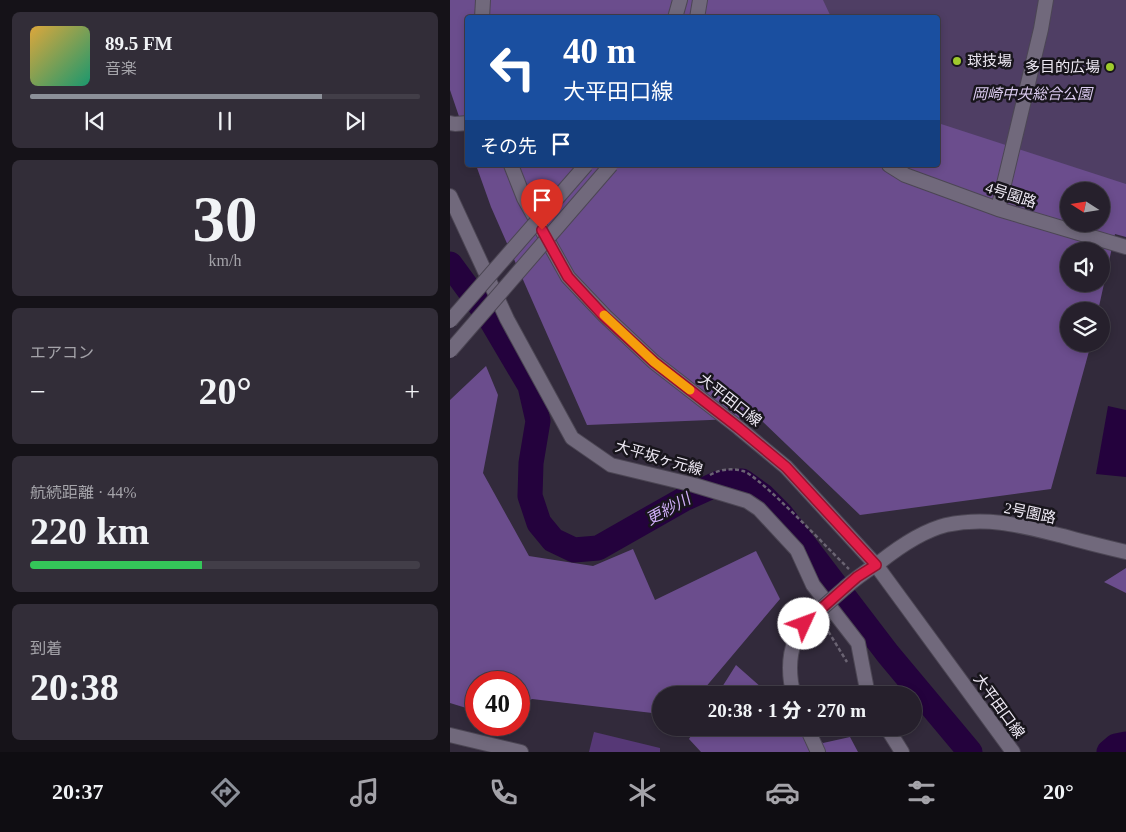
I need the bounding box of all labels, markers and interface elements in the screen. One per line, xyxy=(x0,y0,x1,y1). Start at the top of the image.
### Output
text: 40 m xyxy=(563,32,636,71)
text: 89.5 FM xyxy=(105,33,173,54)
icon: left xyxy=(480,35,545,100)
place label: 球技場 xyxy=(967,53,1012,69)
marker: 球技場 xyxy=(951,55,963,67)
place label: 多目的広場 xyxy=(1025,59,1100,75)
text: 音楽 xyxy=(105,60,137,77)
marker: 多目的広場 xyxy=(1104,61,1116,73)
text: 大平田口線 xyxy=(563,79,673,104)
park label: 岡崎中央総合公園 xyxy=(972,86,1094,102)
icon: previous xyxy=(81,107,109,135)
icon: pause xyxy=(211,107,239,135)
icon: next xyxy=(341,107,369,135)
icon: arrive xyxy=(547,130,575,158)
text: その先 xyxy=(480,136,537,157)
pin xyxy=(521,179,563,230)
street label: 4号園路 xyxy=(984,179,1038,211)
north arrow xyxy=(1060,182,1110,232)
map controls xyxy=(1060,182,1110,352)
text: 30 xyxy=(193,183,258,255)
icon: arrive xyxy=(528,186,556,214)
button: sound xyxy=(1060,242,1110,292)
text: km/h xyxy=(209,252,241,269)
button: layers xyxy=(1060,302,1110,352)
text: エアコン xyxy=(30,344,94,361)
text: 20° xyxy=(198,370,252,412)
street label: 大平田口線 xyxy=(696,371,764,429)
text: − xyxy=(30,376,46,407)
text: + xyxy=(404,376,420,407)
street label: 大平坂ヶ元線 xyxy=(614,438,704,478)
text: 航続距離 · 44% xyxy=(30,484,137,501)
water label: 更紗川 xyxy=(643,489,695,528)
street label: 2号園路 xyxy=(1003,500,1057,526)
text: 220 km xyxy=(30,510,149,552)
position arrow xyxy=(777,597,829,649)
text: 到着 xyxy=(30,640,62,657)
text: 20:38 xyxy=(30,666,119,708)
speed limit sign: 40 xyxy=(465,671,530,736)
street label: 大平田口線 xyxy=(970,671,1028,741)
text: 20:38 · 1 分 · 270 m xyxy=(708,700,866,721)
icon: directions xyxy=(208,775,243,810)
icon: music xyxy=(347,775,382,810)
icon: phone xyxy=(486,775,521,810)
icon: climate xyxy=(625,775,660,810)
icon: car xyxy=(765,775,800,810)
icon: filters xyxy=(904,775,939,810)
text: 20:37 xyxy=(52,779,103,804)
text: 20° xyxy=(1043,779,1074,804)

